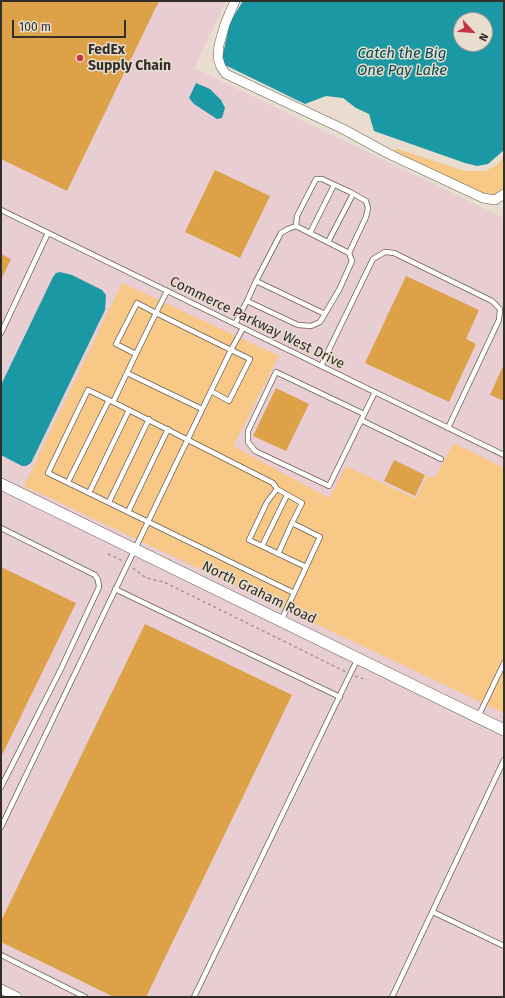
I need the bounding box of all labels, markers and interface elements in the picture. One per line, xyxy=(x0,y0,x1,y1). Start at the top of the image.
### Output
scale bar xyxy=(14,12,128,38)
north arrow xyxy=(453,12,493,52)
text: 100 m xyxy=(19,20,51,34)
text: N xyxy=(476,31,491,43)
place label: FedEx Supply Chain xyxy=(88,42,171,74)
water label: Catch the Big One Pay Lake xyxy=(357,45,447,80)
marker: FedEx Supply Chain xyxy=(75,53,85,63)
street label: Commerce Parkway West Drive xyxy=(167,273,347,373)
street label: North Graham Road xyxy=(199,558,319,628)

